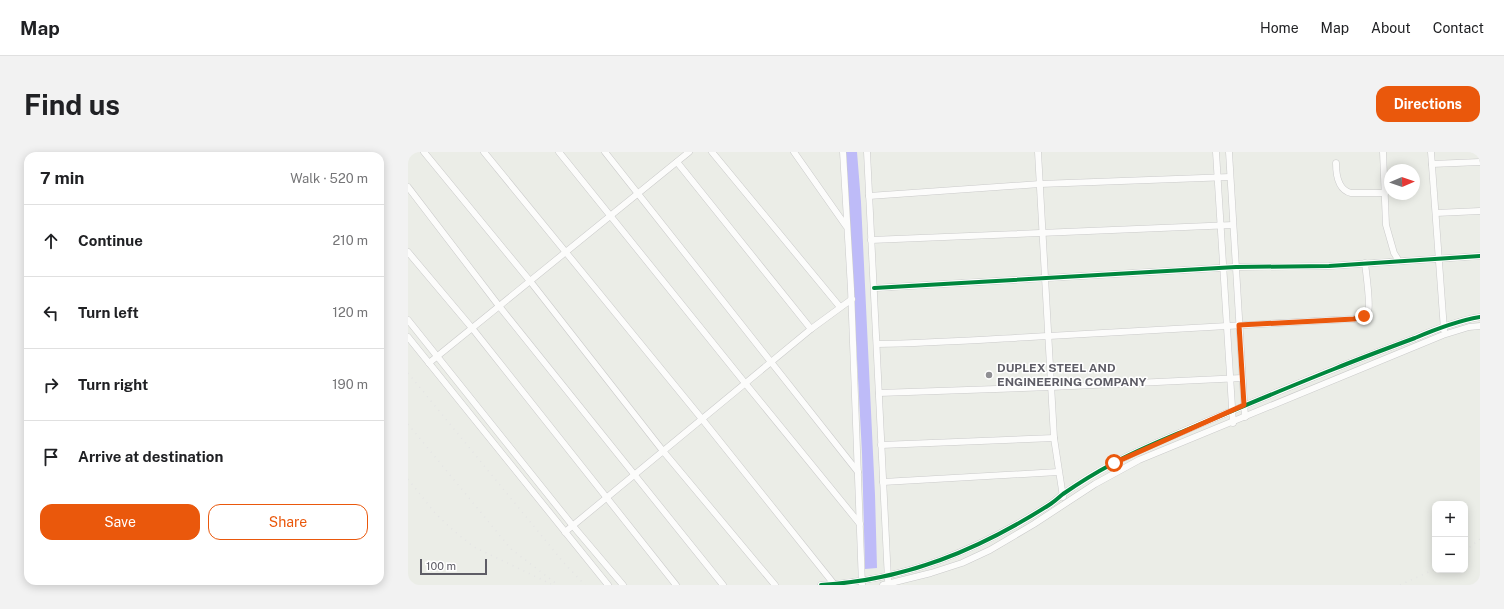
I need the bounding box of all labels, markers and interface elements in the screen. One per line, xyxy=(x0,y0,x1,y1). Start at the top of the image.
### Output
text: Map xyxy=(20,17,60,39)
text: Home xyxy=(1260,20,1299,36)
text: Map xyxy=(1321,20,1349,36)
text: About xyxy=(1371,20,1411,36)
text: Contact xyxy=(1433,20,1484,36)
button: Directions xyxy=(1376,86,1480,122)
text: Find us xyxy=(24,88,120,121)
north arrow xyxy=(1384,164,1420,200)
text: 7 min xyxy=(40,168,84,188)
text: Walk · 520 m xyxy=(290,171,368,186)
icon: ahead xyxy=(40,230,62,252)
text: Continue xyxy=(78,232,143,249)
text: 210 m xyxy=(333,233,368,248)
icon: left xyxy=(40,302,62,324)
text: Turn left xyxy=(78,304,139,321)
text: 120 m xyxy=(333,305,368,320)
route end xyxy=(1355,307,1373,325)
place label: DUPLEX STEEL AND ENGINEERING COMPANY xyxy=(997,361,1147,389)
marker: DUPLEX STEEL AND ENGINEERING COMPANY xyxy=(984,370,994,380)
icon: right xyxy=(40,374,62,396)
text: Turn right xyxy=(78,376,148,393)
text: 190 m xyxy=(332,377,368,392)
icon: arrive xyxy=(40,446,62,468)
text: Arrive at destination xyxy=(78,448,223,465)
route start xyxy=(1105,454,1123,472)
map controls xyxy=(1432,501,1468,573)
button: + xyxy=(1432,501,1468,537)
button: Save xyxy=(40,504,200,540)
button: Share xyxy=(208,504,368,540)
button: − xyxy=(1432,537,1468,573)
scale bar xyxy=(420,557,487,576)
text: 100 m xyxy=(426,560,456,572)

